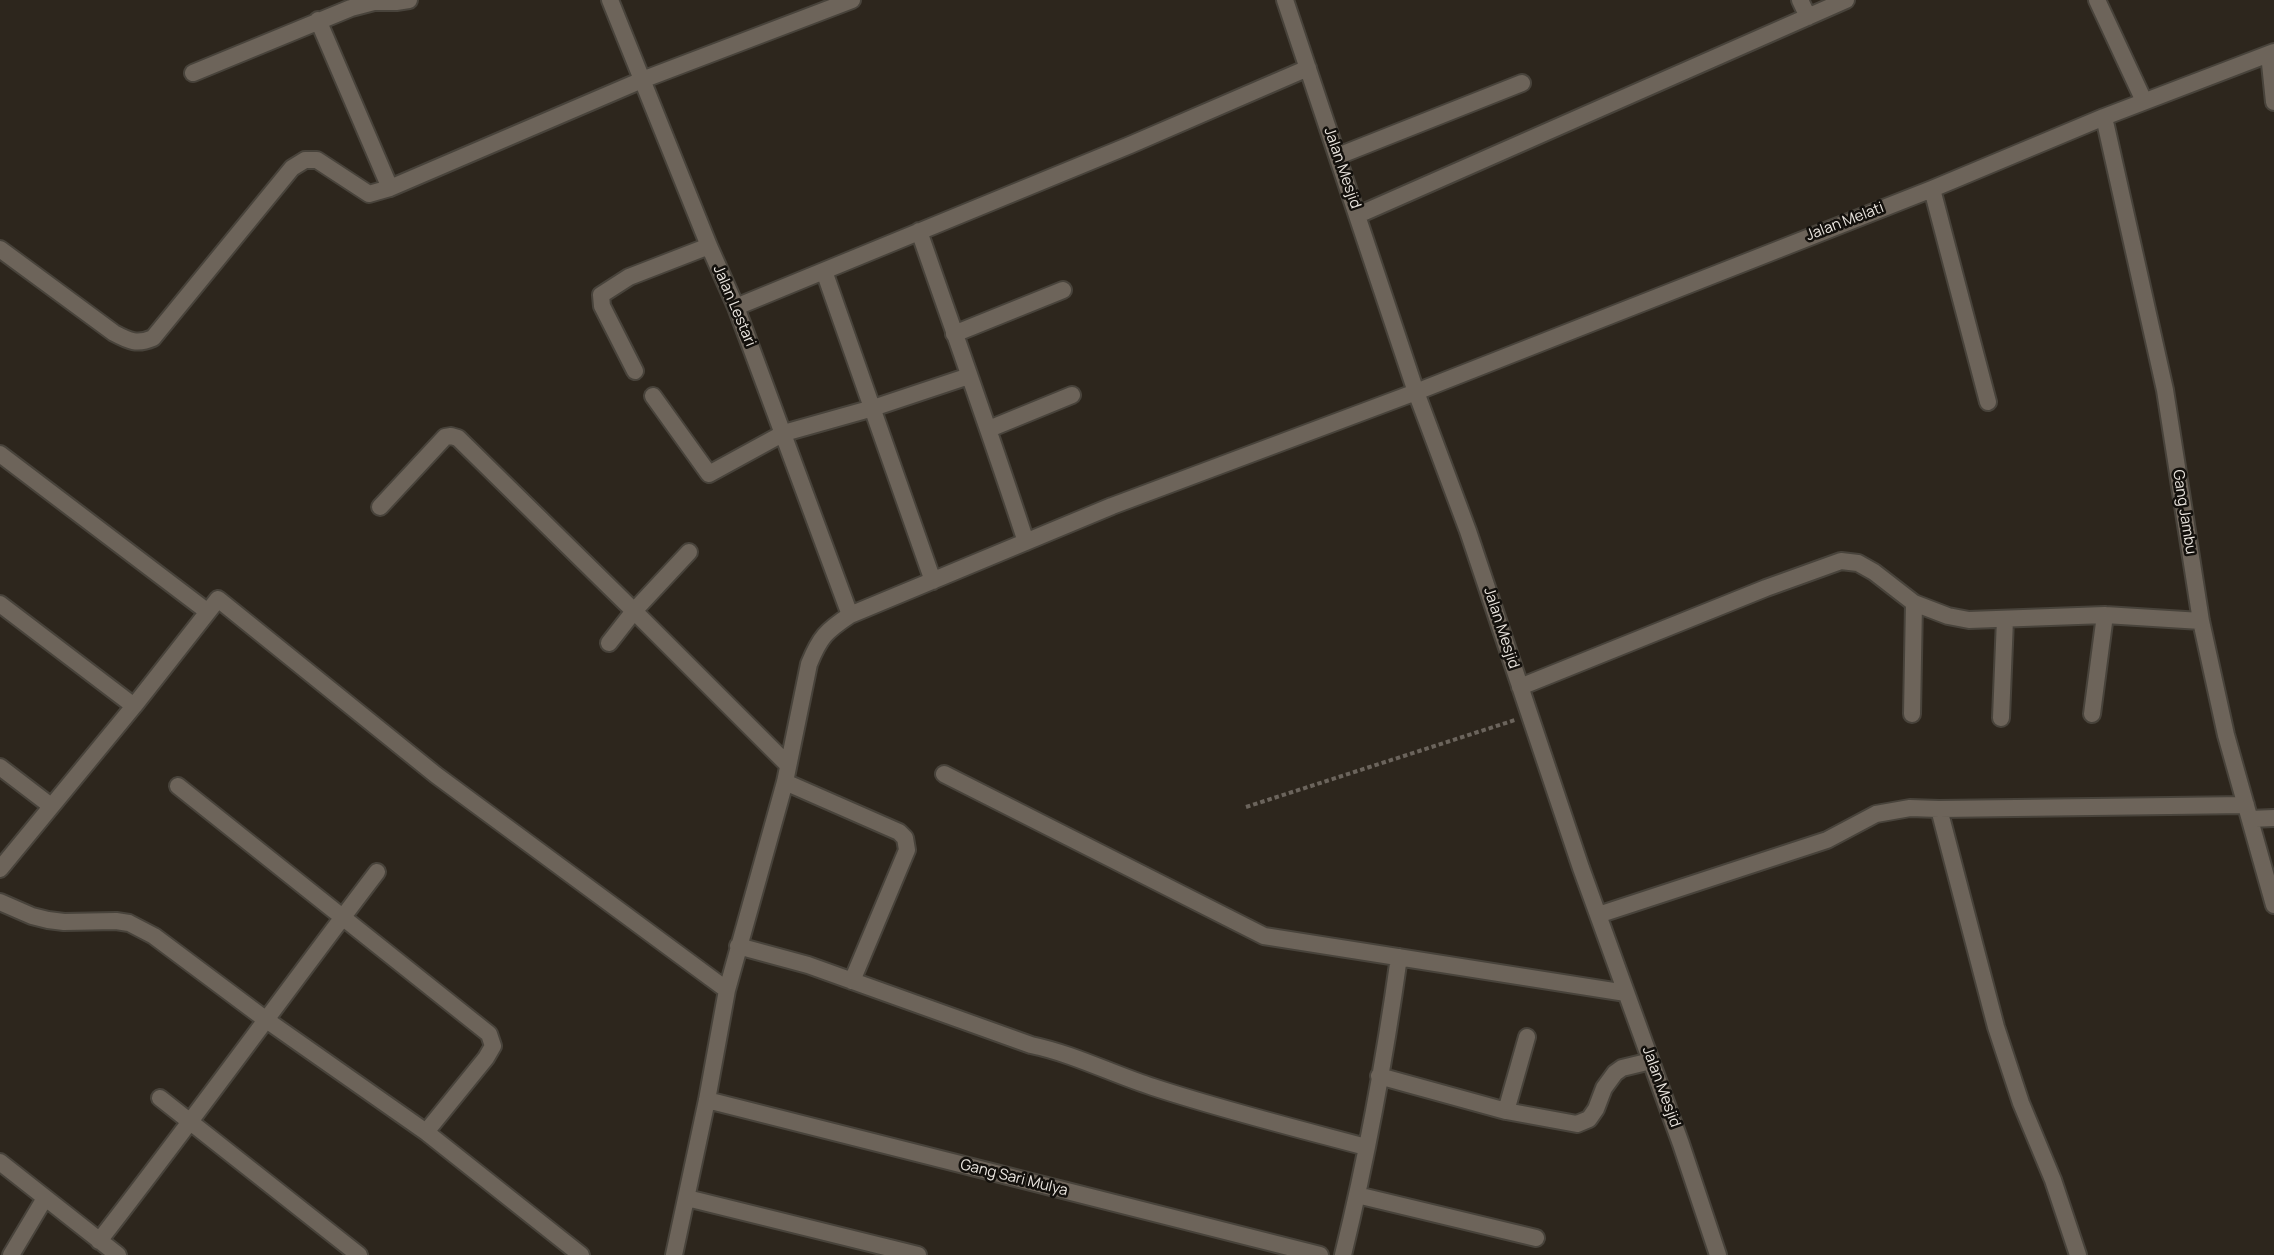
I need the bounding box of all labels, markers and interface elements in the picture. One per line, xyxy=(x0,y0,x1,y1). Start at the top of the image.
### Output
street label: Jalan Mesjid xyxy=(1320,125,1364,211)
street label: Jalan Melati xyxy=(1804,199,1886,245)
street label: Jalan Lestari xyxy=(709,263,759,349)
street label: Gang Jambu xyxy=(2168,468,2200,556)
street label: Jalan Mesjid xyxy=(1479,585,1523,671)
street label: Jalan Mesjid xyxy=(1638,1044,1684,1130)
street label: Gang Sari Mulya xyxy=(958,1156,1070,1200)

